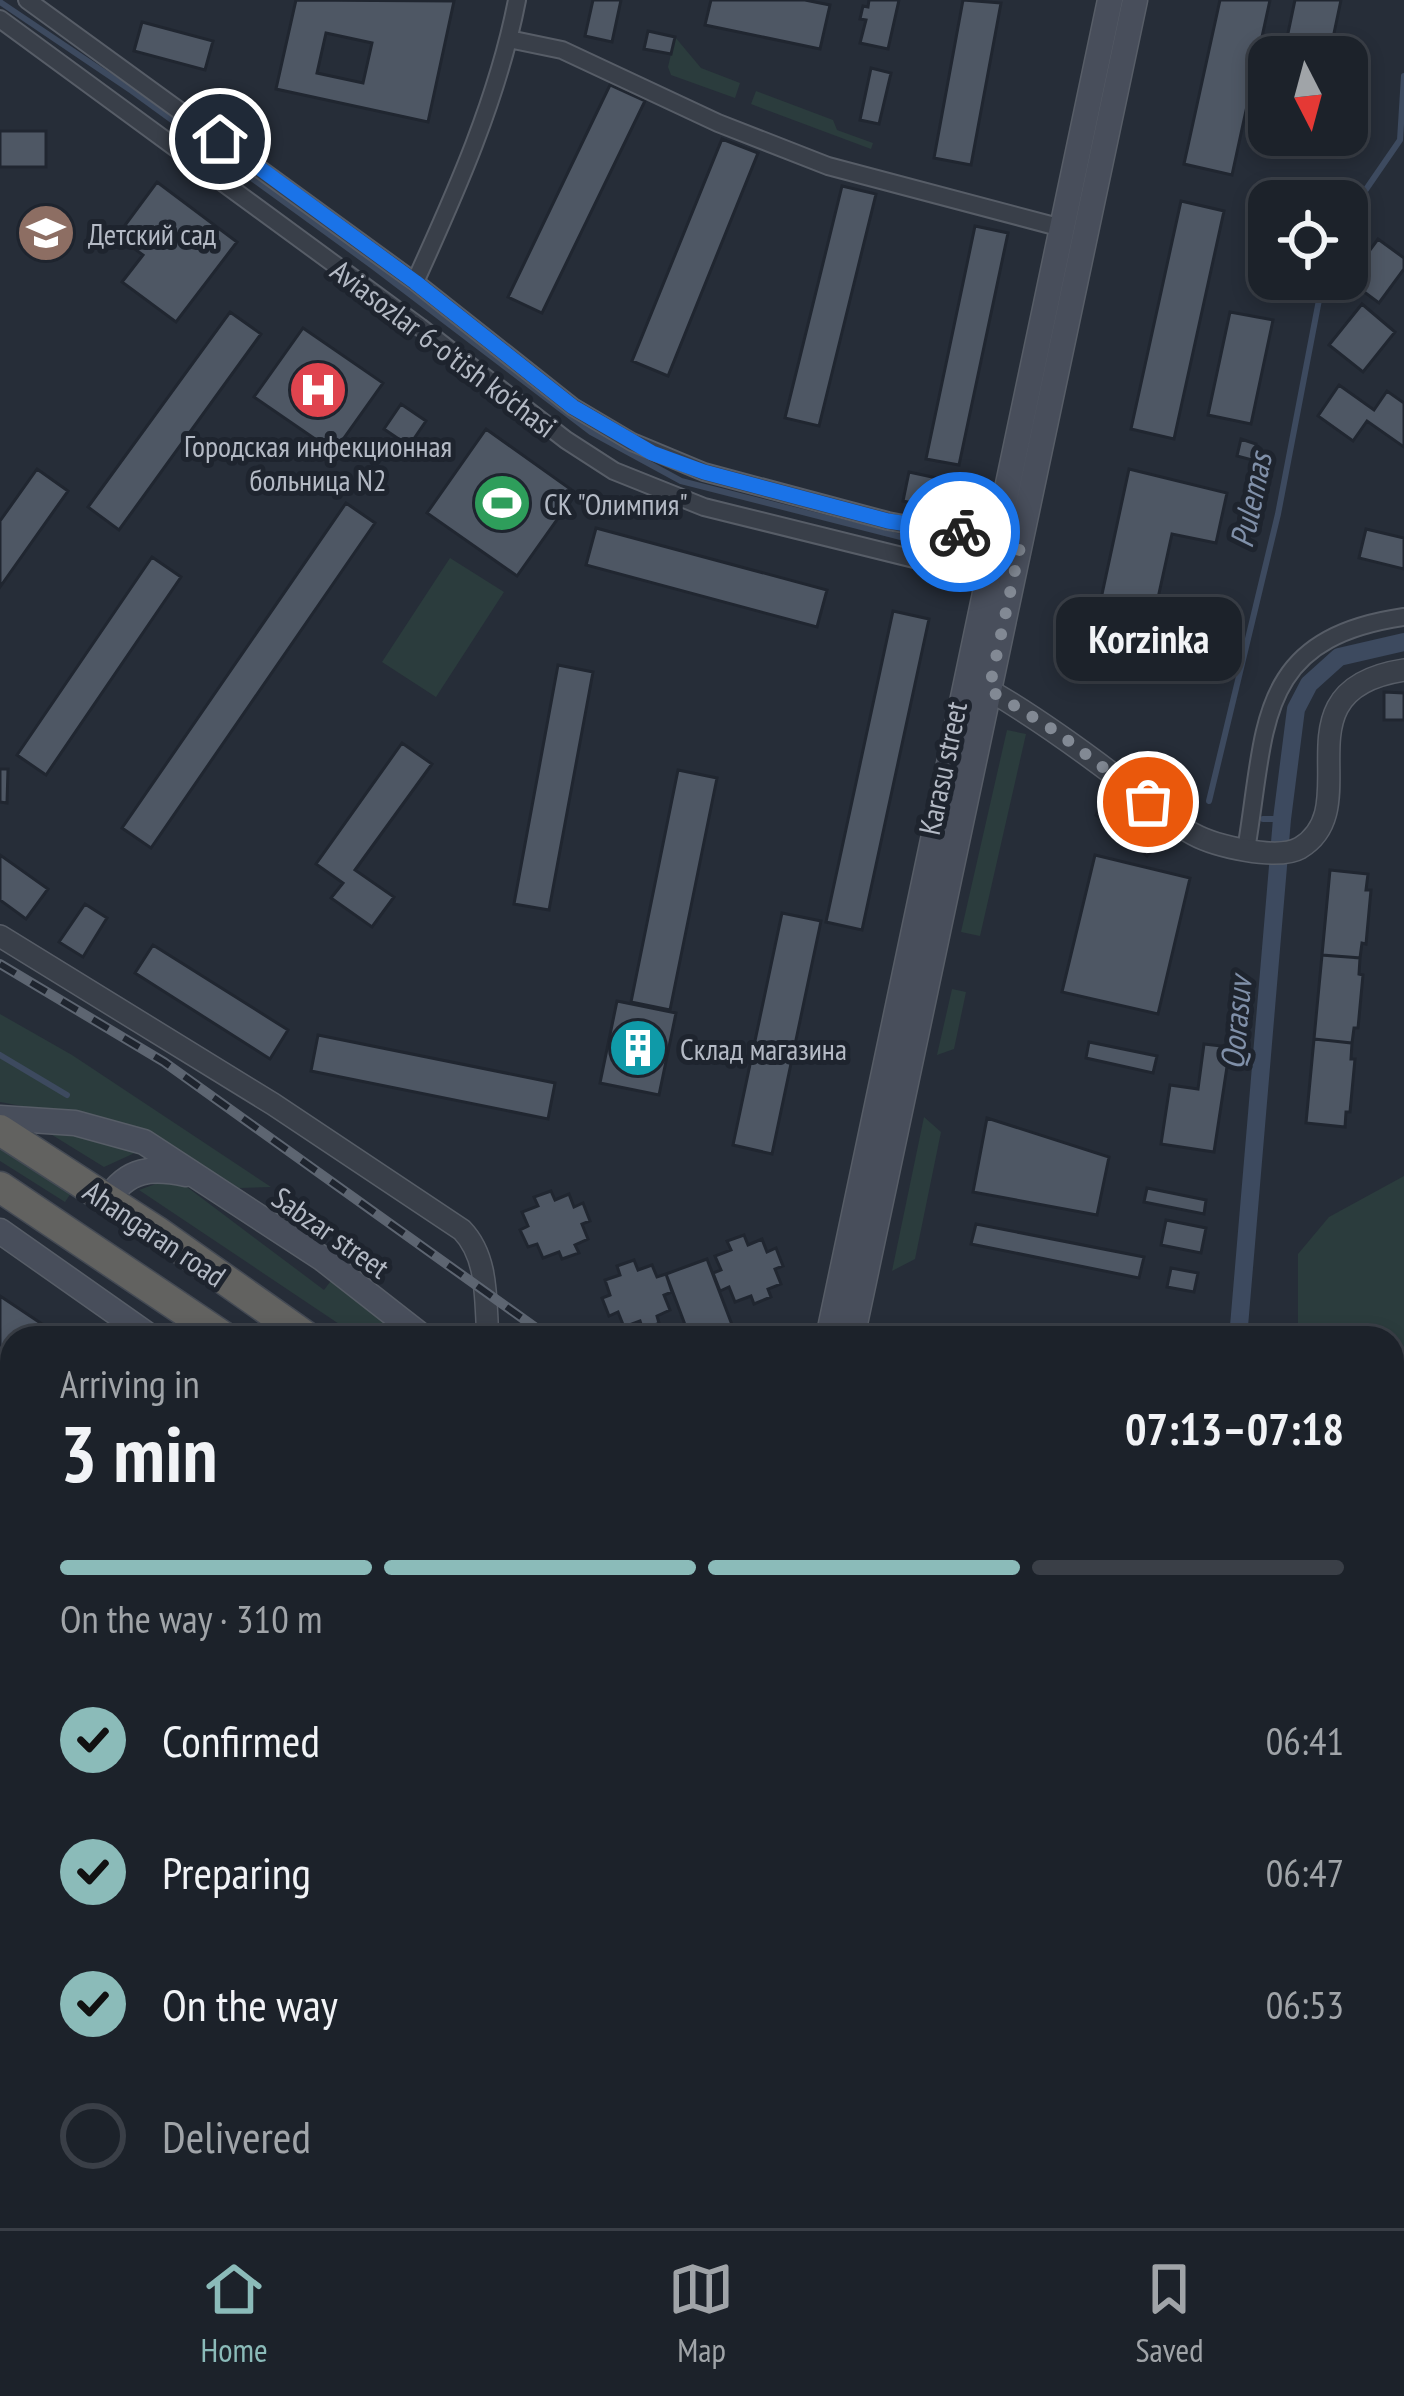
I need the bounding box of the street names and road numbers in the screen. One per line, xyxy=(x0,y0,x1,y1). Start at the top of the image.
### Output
street label: Aviasozlar 6-o'tish ko'chasi xyxy=(323,250,565,446)
street label: Karasu street xyxy=(909,697,975,838)
street label: Ahangaran road xyxy=(76,1171,234,1295)
street label: Sabzar street xyxy=(265,1178,398,1287)

